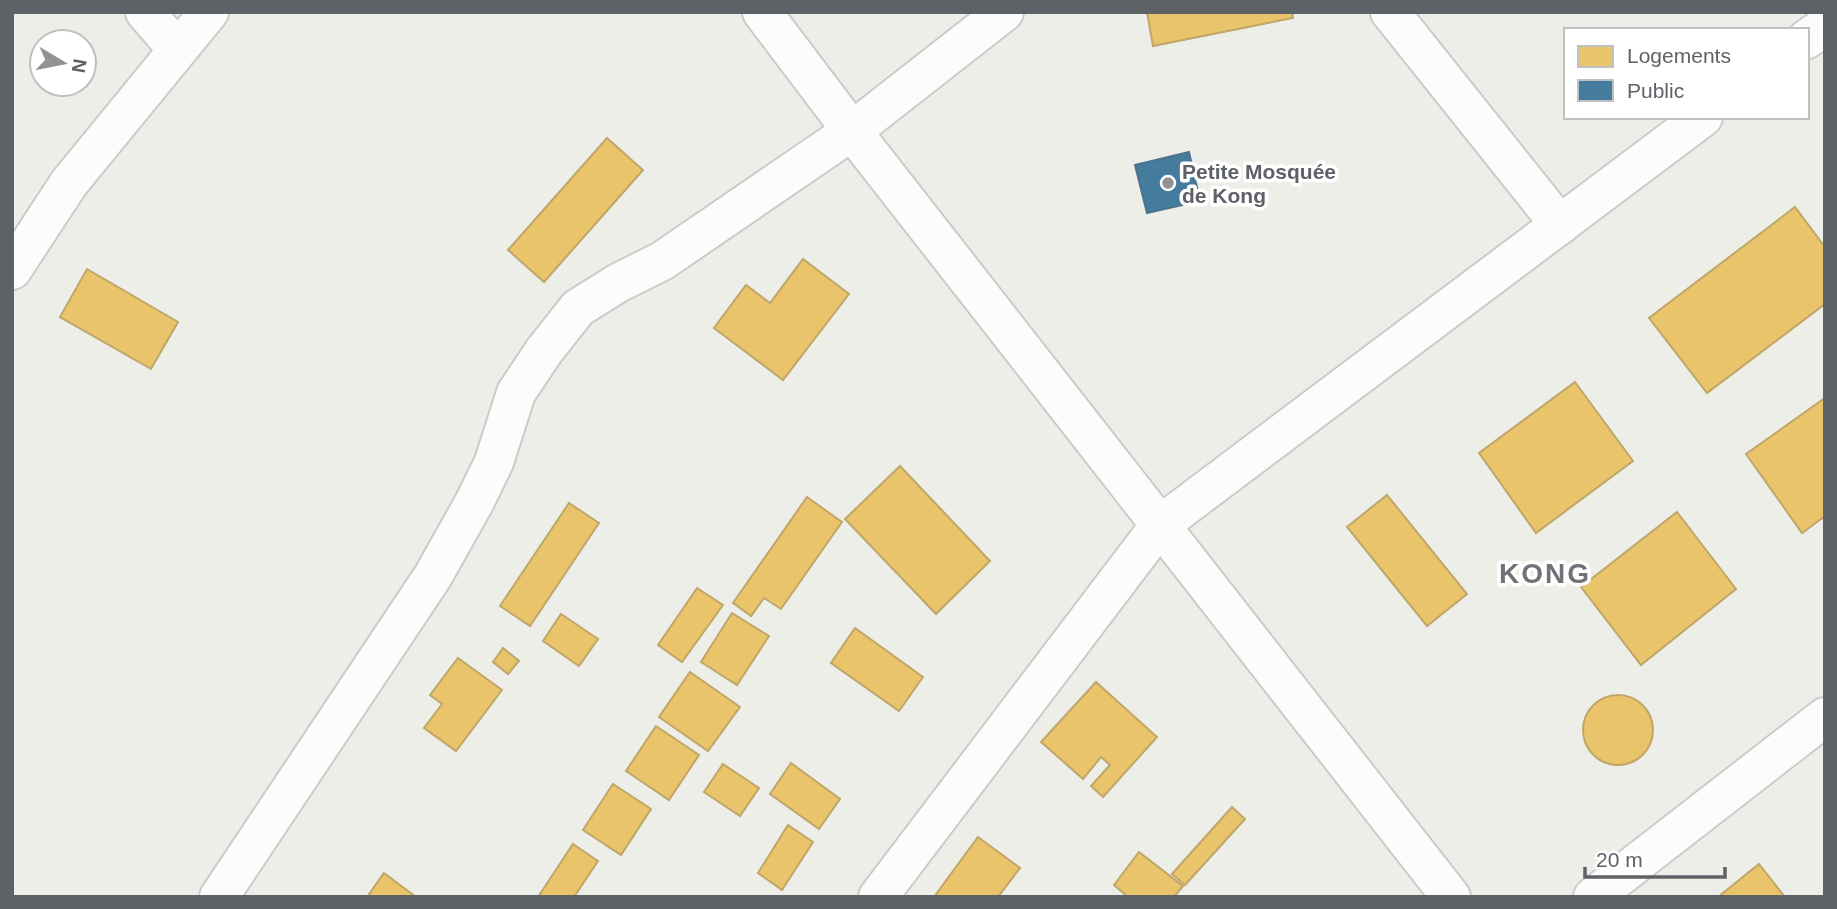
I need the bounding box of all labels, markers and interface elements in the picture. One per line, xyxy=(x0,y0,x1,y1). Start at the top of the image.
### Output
north arrow xyxy=(28,28,98,98)
legend xyxy=(1564,28,1809,119)
text: Logements xyxy=(1627,44,1731,67)
text: N xyxy=(68,57,91,74)
text: Public xyxy=(1627,79,1684,102)
place label: Petite Mosquée de Kong xyxy=(1182,160,1336,207)
marker: Petite Mosquée de Kong xyxy=(1160,175,1176,191)
district label: KONG xyxy=(1499,558,1591,589)
scale bar xyxy=(1585,836,1725,880)
text: 20 m xyxy=(1596,848,1643,871)

